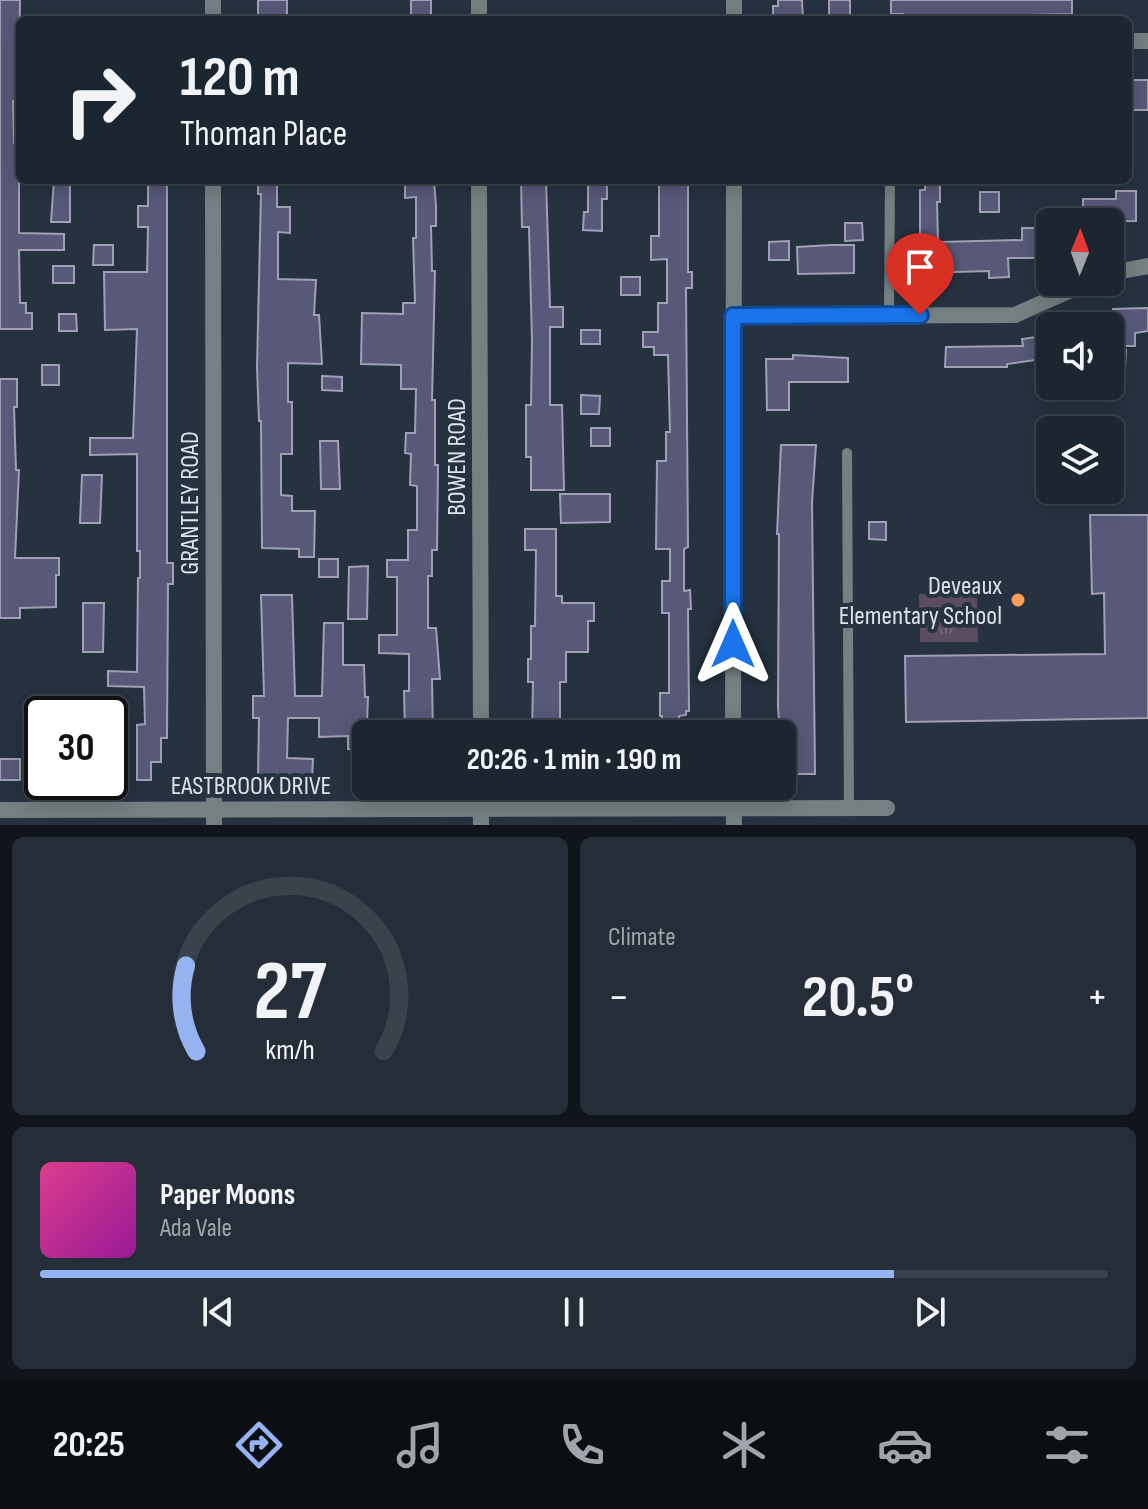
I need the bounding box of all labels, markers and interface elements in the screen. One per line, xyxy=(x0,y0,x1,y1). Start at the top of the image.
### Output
text: 120 m xyxy=(180,45,300,112)
icon: right xyxy=(48,48,152,152)
text: Thoman Place xyxy=(180,113,347,156)
north arrow xyxy=(1036,208,1124,296)
map controls xyxy=(1036,208,1124,504)
pin xyxy=(886,233,954,315)
icon: arrive xyxy=(898,245,942,289)
button: sound xyxy=(1036,312,1124,400)
street label: BOWEN ROAD xyxy=(442,398,473,516)
button: layers xyxy=(1036,416,1124,504)
street label: GRANTLEY ROAD xyxy=(175,431,206,575)
place label: Deveaux Elementary School xyxy=(839,571,1002,632)
marker: Deveaux Elementary School xyxy=(1009,591,1027,609)
position arrow xyxy=(691,602,775,686)
speed limit sign: 30 xyxy=(24,696,128,800)
text: 20:26 · 1 min · 190 m xyxy=(467,742,681,778)
street label: EASTBROOK DRIVE xyxy=(171,771,331,802)
text: Climate xyxy=(608,922,676,953)
text: 27 xyxy=(254,943,327,1043)
text: 20.5° xyxy=(802,962,914,1034)
text: − xyxy=(608,971,630,1024)
text: + xyxy=(1086,971,1108,1024)
text: km/h xyxy=(265,1033,315,1068)
text: Paper Moons xyxy=(160,1177,295,1213)
text: Ada Vale xyxy=(160,1213,232,1244)
icon: previous xyxy=(196,1290,240,1334)
icon: pause xyxy=(552,1290,596,1334)
icon: next xyxy=(908,1290,952,1334)
icon: directions xyxy=(231,1417,287,1473)
icon: music xyxy=(392,1417,448,1473)
icon: phone xyxy=(554,1417,610,1473)
icon: climate xyxy=(716,1417,772,1473)
icon: car xyxy=(877,1417,933,1473)
icon: filters xyxy=(1039,1417,1095,1473)
text: 20:25 xyxy=(53,1424,125,1467)

